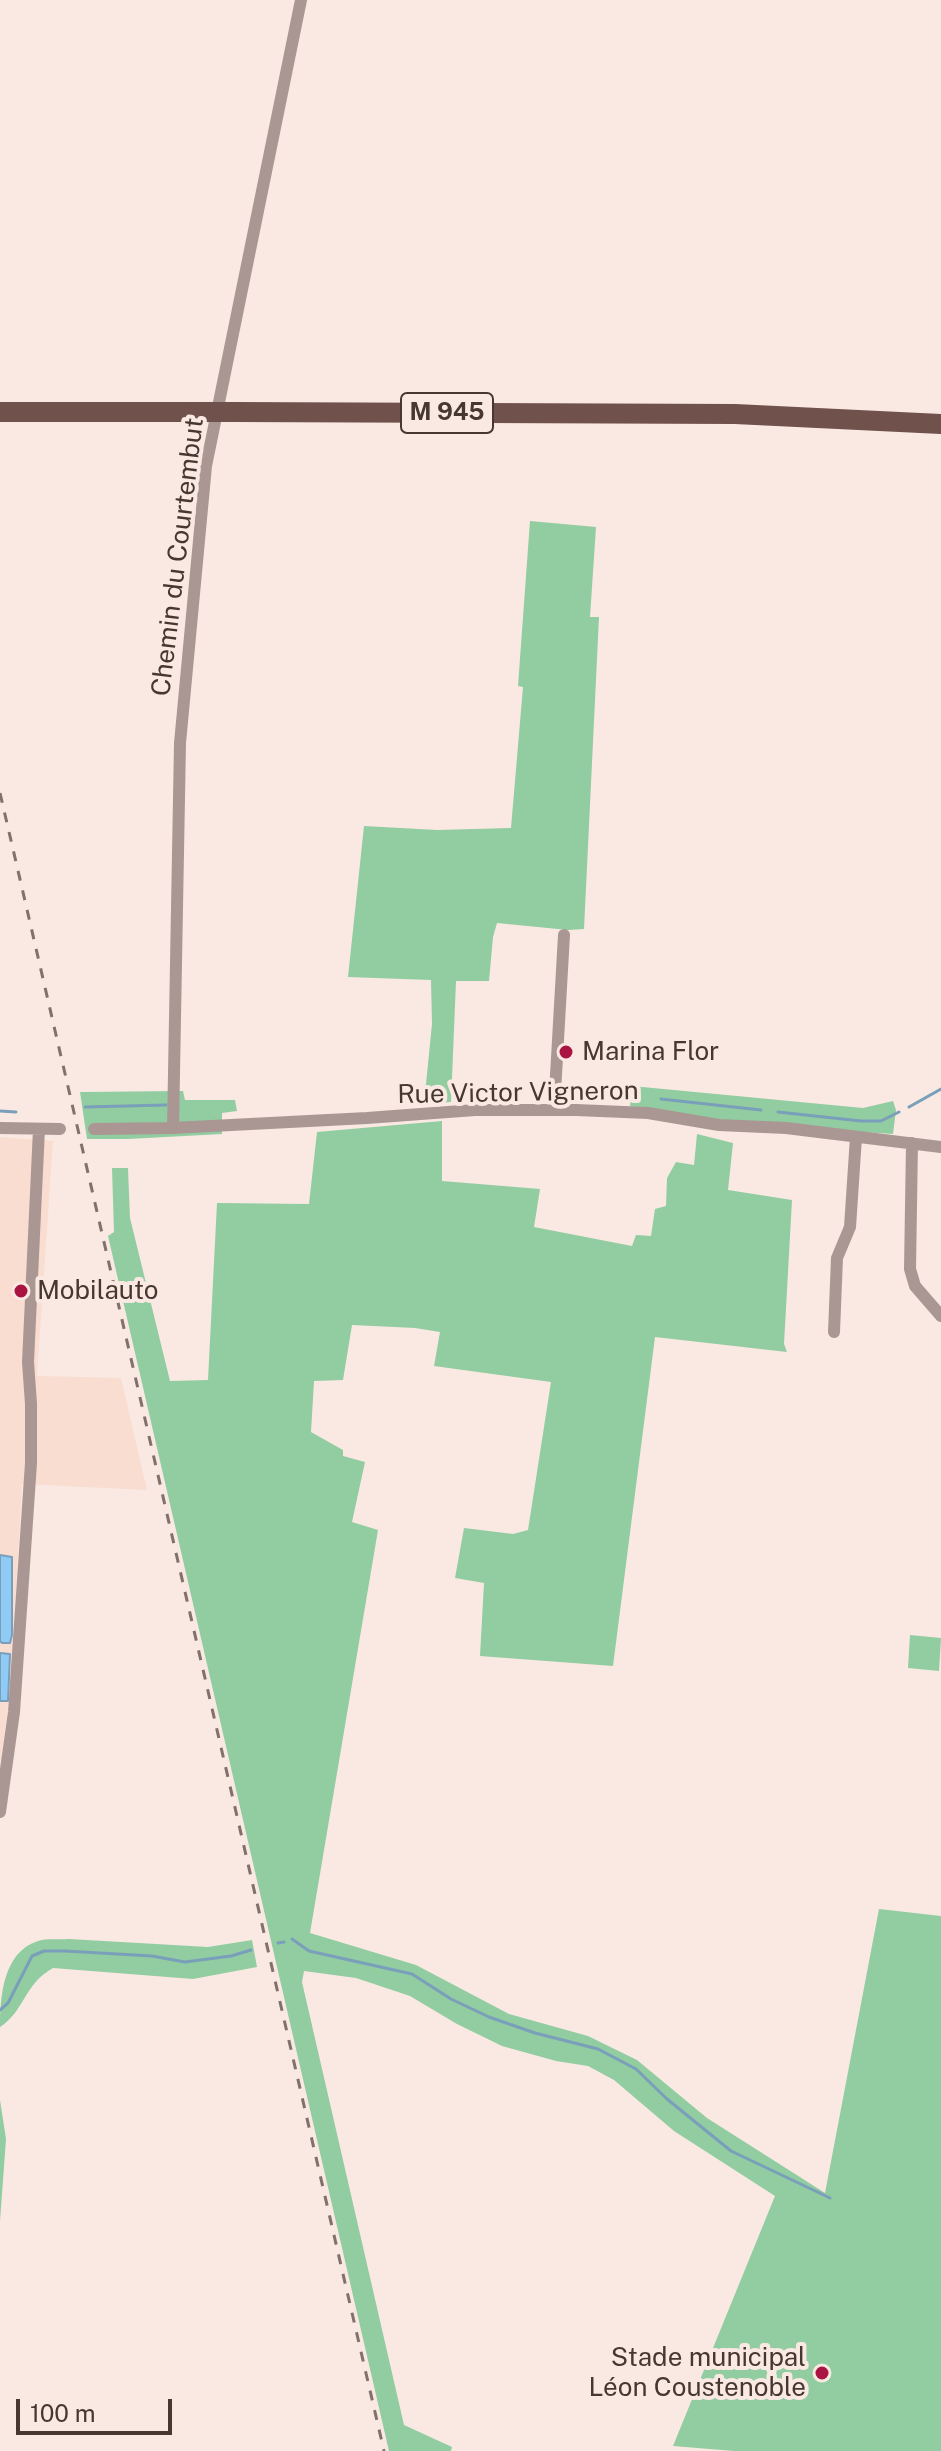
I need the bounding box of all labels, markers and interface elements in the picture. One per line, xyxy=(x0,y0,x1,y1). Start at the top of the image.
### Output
road number: M 945 xyxy=(401,393,493,433)
street label: Chemin du Courtembut xyxy=(145,416,211,698)
place label: Marina Flor xyxy=(582,1036,719,1068)
marker: Marina Flor xyxy=(557,1043,575,1061)
street label: Rue Victor Vigneron xyxy=(397,1075,639,1111)
place label: Mobilauto xyxy=(37,1275,158,1307)
marker: Mobilauto xyxy=(12,1282,30,1300)
place label: Stade municipal Léon Coustenoble xyxy=(589,2342,806,2404)
marker: Stade municipal Léon Coustenoble xyxy=(813,2364,831,2382)
scale bar xyxy=(20,2383,176,2433)
text: 100 m xyxy=(30,2399,96,2427)

